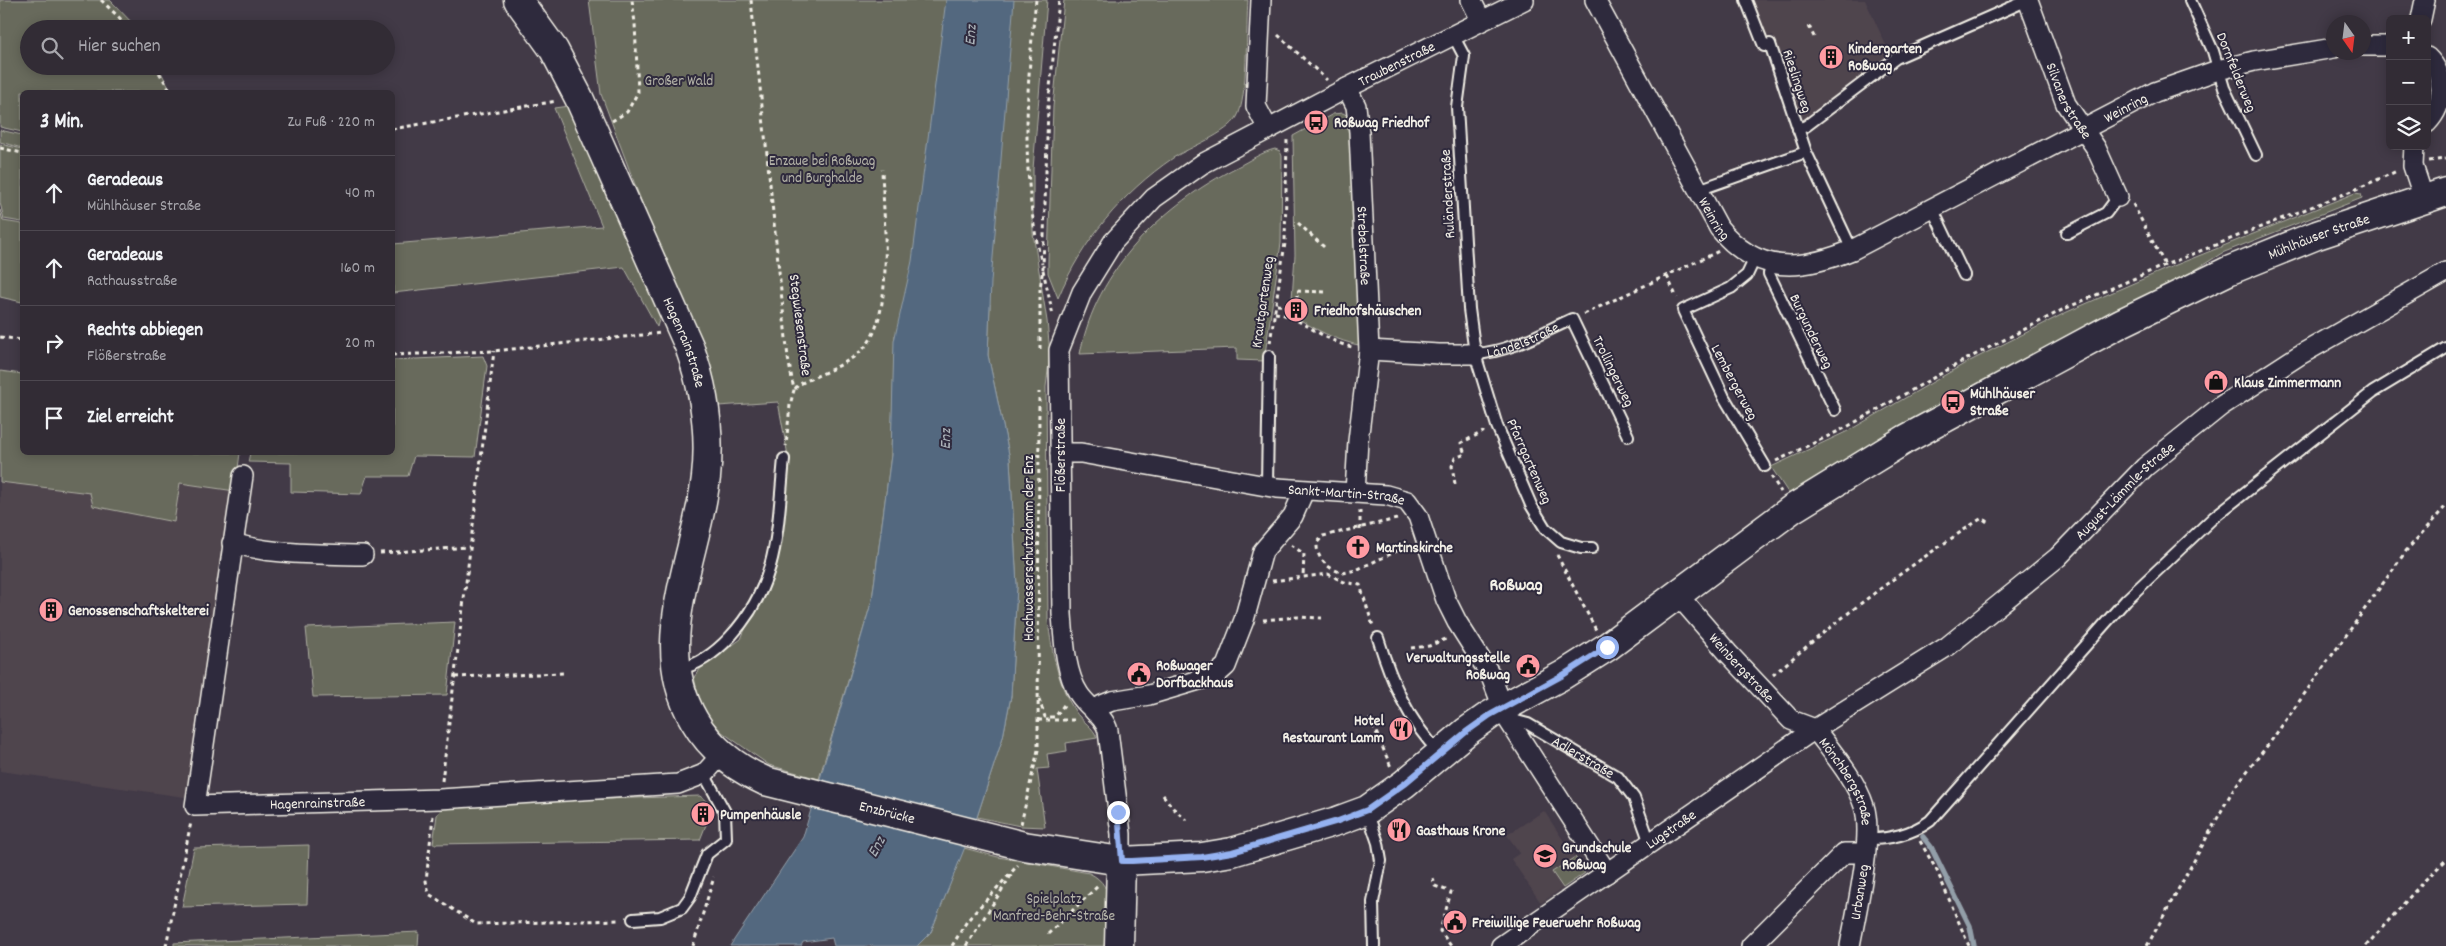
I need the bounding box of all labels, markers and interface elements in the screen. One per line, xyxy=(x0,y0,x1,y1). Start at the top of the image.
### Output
north arrow xyxy=(2326,15,2371,60)
map controls xyxy=(2386,15,2431,150)
button: + xyxy=(2386,15,2431,60)
search box xyxy=(20,20,395,75)
water label: Enz xyxy=(959,23,984,46)
street label: Dornfelderweg xyxy=(2209,30,2261,116)
icon: search xyxy=(38,34,66,62)
text: Hier suchen xyxy=(78,34,161,61)
street label: Traubenstraße xyxy=(1355,37,1440,94)
place label: Kindergarten Roßwag xyxy=(1848,39,1922,78)
building icon: Kindergarten Roßwag xyxy=(1818,44,1844,70)
street label: Rieslingweg xyxy=(1775,47,1817,116)
street label: Silvanerstraße xyxy=(2039,60,2096,145)
button: − xyxy=(2386,60,2431,105)
park label: Großer Wald xyxy=(645,71,713,93)
street label: Weinring xyxy=(2100,89,2152,130)
button: layers xyxy=(2386,105,2431,150)
text: 3 Min. xyxy=(40,108,83,138)
bus stop icon: Roßwag Friedhof xyxy=(1303,109,1329,135)
text: Zu Fuß · 220 m xyxy=(287,111,375,134)
place label: Roßwag Friedhof xyxy=(1334,113,1430,135)
street label: Ruländerstraße xyxy=(1436,148,1462,239)
park label: Enzaue bei Roßwag und Burghalde xyxy=(769,151,875,190)
text: Geradeaus xyxy=(87,168,163,195)
icon: ahead xyxy=(40,179,68,207)
text: 40 m xyxy=(345,182,375,205)
street label: Weinring xyxy=(1691,194,1734,247)
text: Mühlhäuser Straße xyxy=(87,195,201,218)
street label: Strebelstraße xyxy=(1349,206,1375,286)
street label: Mühlhäuser Straße xyxy=(2265,209,2373,267)
text: Geradeaus xyxy=(87,243,163,270)
icon: ahead xyxy=(40,254,68,282)
street label: Krautgartenweg xyxy=(1247,255,1281,350)
text: 160 m xyxy=(340,257,375,280)
text: Rathausstraße xyxy=(87,270,177,293)
street label: Stegwiesenstraße xyxy=(782,273,816,378)
street label: Burgunderweg xyxy=(1783,291,1838,373)
street label: Hagenrainstraße xyxy=(656,294,710,390)
building icon: Friedhofshäuschen xyxy=(1283,297,1309,323)
place label: Friedhofshäuschen xyxy=(1314,301,1421,323)
street label: Ländelstraße xyxy=(1485,317,1564,365)
text: Rechts abbiegen xyxy=(87,318,203,345)
icon: right xyxy=(40,329,68,357)
text: 20 m xyxy=(345,332,375,355)
street label: Trollingerweg xyxy=(1586,333,1639,411)
street label: Lembergerweg xyxy=(1704,341,1762,425)
text: Flößerstraße xyxy=(87,345,166,368)
shop icon: Klaus Zimmermann xyxy=(2203,369,2229,395)
place label: Klaus Zimmermann xyxy=(2234,373,2341,395)
place label: Mühlhäuser Straße xyxy=(1970,384,2035,423)
bus stop icon: Mühlhäuser Straße xyxy=(1940,389,1966,415)
icon: arrive xyxy=(40,404,68,432)
text: Ziel erreicht xyxy=(87,405,174,432)
street label: Pfarrgartenweg xyxy=(1500,416,1557,508)
street label: Flößerstraße xyxy=(1051,417,1073,492)
water label: Enz xyxy=(935,428,958,450)
street label: August-Lämmle-Straße xyxy=(2071,438,2181,546)
street label: Hochwasserschutzdamm der Enz xyxy=(1019,455,1041,641)
street label: Sankt-Martin-Straße xyxy=(1287,480,1408,513)
church icon: Martinskirche xyxy=(1345,534,1371,560)
place label: Martinskirche xyxy=(1376,538,1453,560)
district label: Roßwag xyxy=(1489,574,1543,599)
building icon: Genossenschaftskelterei xyxy=(38,597,64,623)
place label: Genossenschaftskelterei xyxy=(68,601,209,623)
street label: Weinbergstraße xyxy=(1702,629,1779,709)
route start xyxy=(1596,636,1619,659)
place label: Verwaltungsstelle Roßwag xyxy=(1406,648,1510,687)
public building icon: Verwaltungsstelle Roßwag xyxy=(1515,653,1541,679)
place label: Roßwager Dorfbackhaus xyxy=(1156,656,1234,695)
public building icon: Roßwager Dorfbackhaus xyxy=(1126,661,1152,687)
place label: Hotel Restaurant Lamm xyxy=(1282,711,1384,750)
restaurant icon: Hotel Restaurant Lamm xyxy=(1388,716,1414,742)
street label: Adlerstraße xyxy=(1547,731,1618,786)
street label: Mönchbergstraße xyxy=(1812,733,1876,826)
street label: Hagenrainstraße xyxy=(270,792,366,817)
street label: Enzbrücke xyxy=(857,796,918,831)
building icon: Pumpenhäusle xyxy=(690,801,716,827)
route end xyxy=(1107,801,1130,824)
place label: Pumpenhäusle xyxy=(720,805,802,827)
street label: Lugstraße xyxy=(1642,805,1702,856)
restaurant icon: Gasthaus Krone xyxy=(1386,817,1412,843)
place label: Gasthaus Krone xyxy=(1416,821,1506,843)
water label: Enz xyxy=(862,832,893,862)
place label: Grundschule Roßwag xyxy=(1562,838,1632,877)
school or university icon: Grundschule Roßwag xyxy=(1532,843,1558,869)
street label: Urbanweg xyxy=(1846,863,1876,922)
park label: Spielplatz Manfred-Behr-Straße xyxy=(993,889,1115,928)
public building icon: Freiwillige Feuerwehr Roßwag xyxy=(1442,909,1468,935)
place label: Freiwillige Feuerwehr Roßwag xyxy=(1472,913,1641,935)

